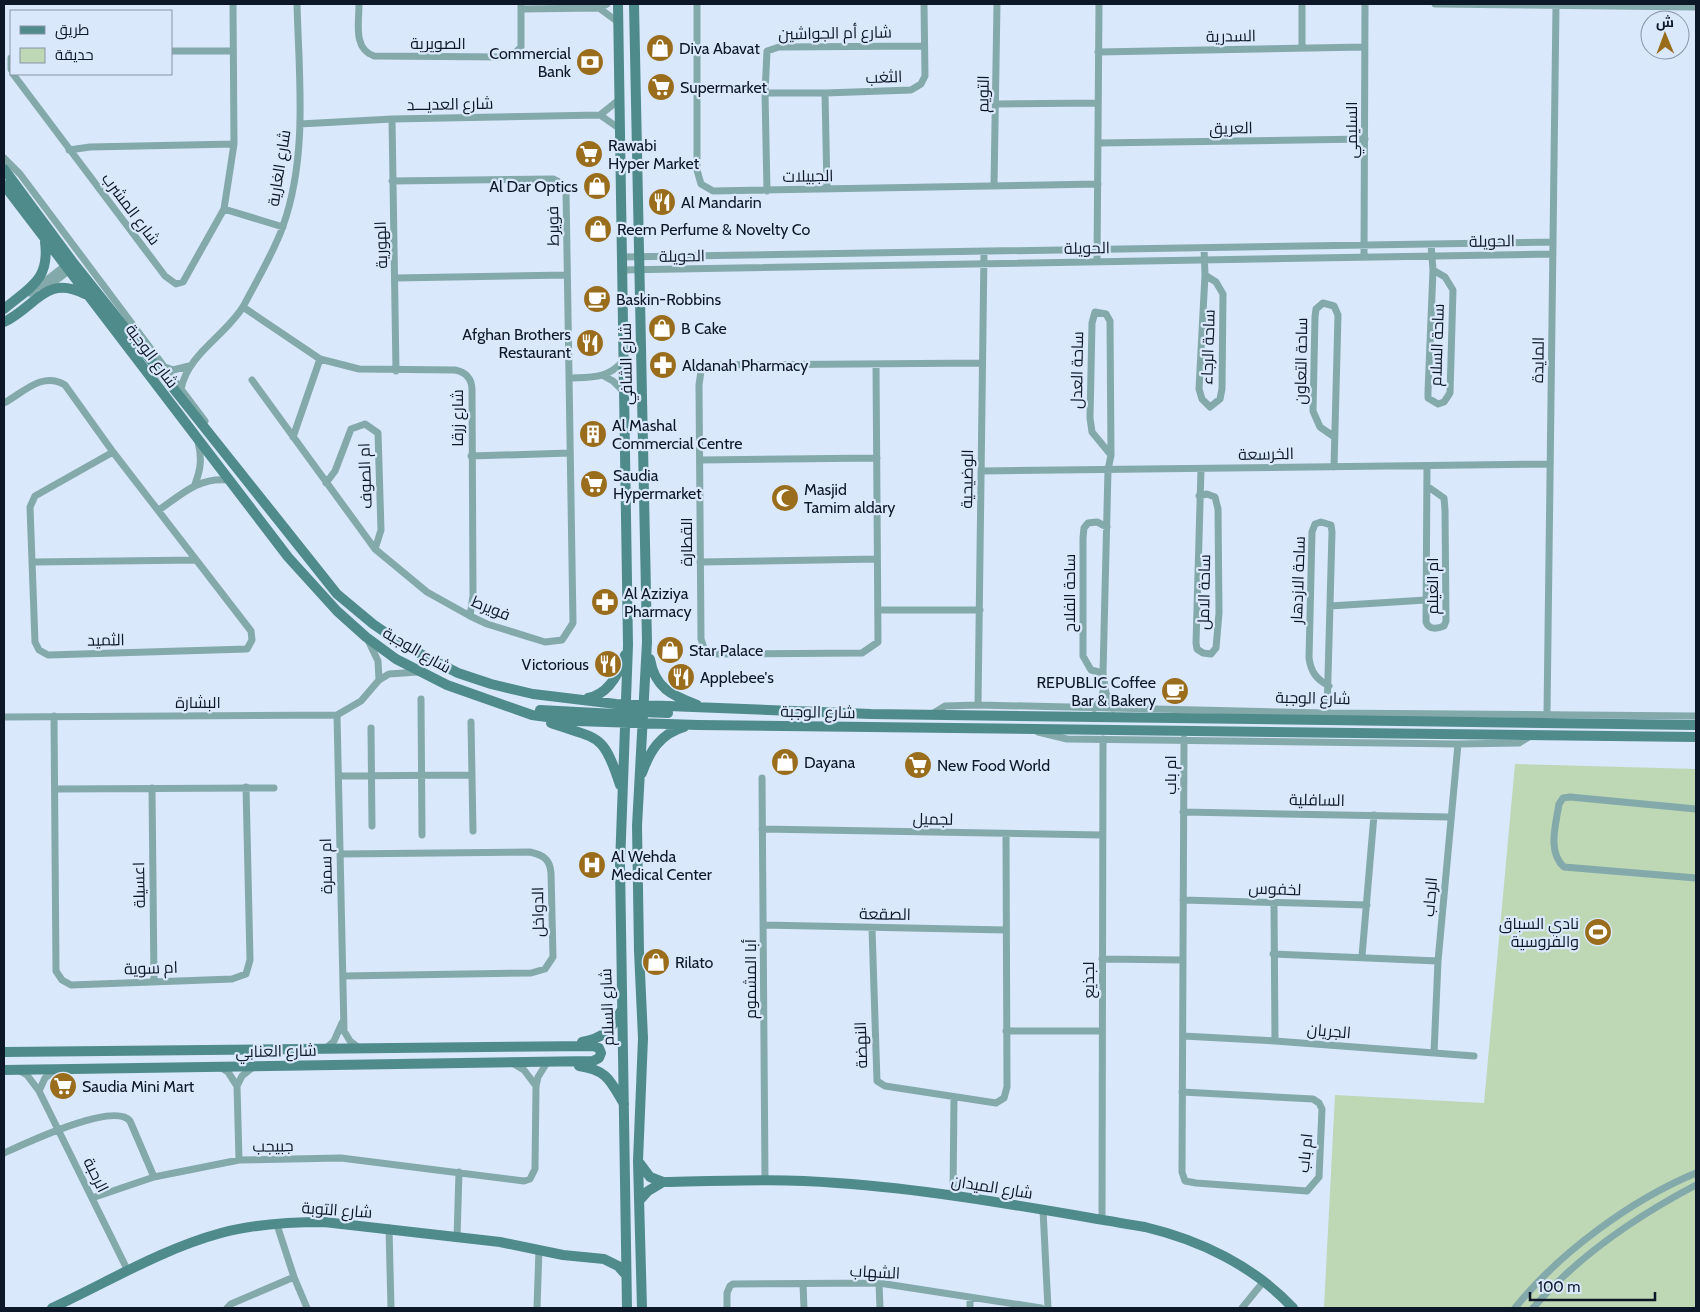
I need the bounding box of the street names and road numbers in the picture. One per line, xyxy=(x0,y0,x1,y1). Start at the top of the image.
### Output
street label: شارع أم الجواشين xyxy=(778,23,892,45)
street label: السدرية xyxy=(1206,26,1256,46)
street label: الصويرية xyxy=(410,34,466,53)
street label: الثغب xyxy=(865,67,903,87)
street label: التويم xyxy=(973,75,995,113)
street label: شارع العديـــد xyxy=(406,94,494,116)
street label: السليمي xyxy=(1342,101,1365,159)
street label: العريق xyxy=(1209,118,1253,139)
street label: شارع الغارية xyxy=(264,128,296,208)
street label: الجبيلات xyxy=(782,166,834,186)
street label: شارع المشرب xyxy=(96,169,164,250)
street label: فويرط xyxy=(543,206,563,246)
street label: الهورية xyxy=(371,221,392,269)
street label: الحويلة xyxy=(1469,231,1515,251)
street label: الحويلة xyxy=(1064,238,1110,258)
street label: الحويلة xyxy=(659,246,705,266)
street label: ساحة السلام xyxy=(1426,303,1450,387)
street label: ساحة الرجاء xyxy=(1197,309,1219,385)
street label: ساحة التعاون xyxy=(1291,317,1312,405)
street label: شارع الوجبة xyxy=(120,320,182,393)
street label: شارع الشافي xyxy=(616,323,640,405)
street label: ساحة العدل xyxy=(1067,331,1088,409)
street label: المايدة xyxy=(1528,337,1548,383)
street label: شارع زرقا xyxy=(448,389,469,447)
street label: ام الصوف xyxy=(354,443,378,509)
street label: الخرسعة xyxy=(1238,444,1294,464)
street label: الوضيحية xyxy=(957,449,977,509)
street label: القطارة xyxy=(677,517,696,567)
street label: ساحة الازدهار xyxy=(1287,536,1309,625)
street label: ساحة الفلاح xyxy=(1060,554,1081,632)
street label: ساحة الامل xyxy=(1194,554,1215,630)
street label: ام الغيلم xyxy=(1423,558,1444,614)
street label: فويرط xyxy=(469,592,513,624)
street label: شارع الوجبة xyxy=(379,623,454,679)
street label: الثميد xyxy=(87,630,125,650)
street label: شارع الوجبة xyxy=(1275,688,1351,710)
street label: البشارة xyxy=(175,693,221,712)
street label: شارع الوجبة xyxy=(780,702,856,724)
street label: ام باب xyxy=(1161,755,1182,795)
street label: السافلية xyxy=(1289,790,1345,810)
street label: لجميل xyxy=(912,809,954,830)
street label: ام سمرة xyxy=(316,838,338,894)
street label: اعسيلة xyxy=(129,862,149,908)
street label: الرحاب xyxy=(1419,876,1441,918)
street label: لخفوس xyxy=(1248,879,1302,900)
street label: الدواخل xyxy=(528,887,549,937)
street label: الصقعة xyxy=(859,904,911,924)
street label: أبا المشموم xyxy=(741,939,762,1019)
street label: ام سوية xyxy=(124,958,178,980)
street label: لجذيع xyxy=(1079,962,1100,998)
street label: شارع السلام xyxy=(596,968,620,1046)
street label: الجريان xyxy=(1306,1020,1352,1043)
street label: النهضة xyxy=(851,1021,872,1069)
street label: شارع العنابي xyxy=(235,1041,317,1065)
street label: ام باب xyxy=(1293,1132,1319,1174)
street label: جبيجب xyxy=(252,1136,294,1156)
street label: الرحبة xyxy=(79,1155,113,1195)
street label: شارع الميدان xyxy=(950,1171,1034,1205)
street label: شارع التوبة xyxy=(301,1198,373,1224)
street label: الشهاب xyxy=(849,1261,901,1284)

